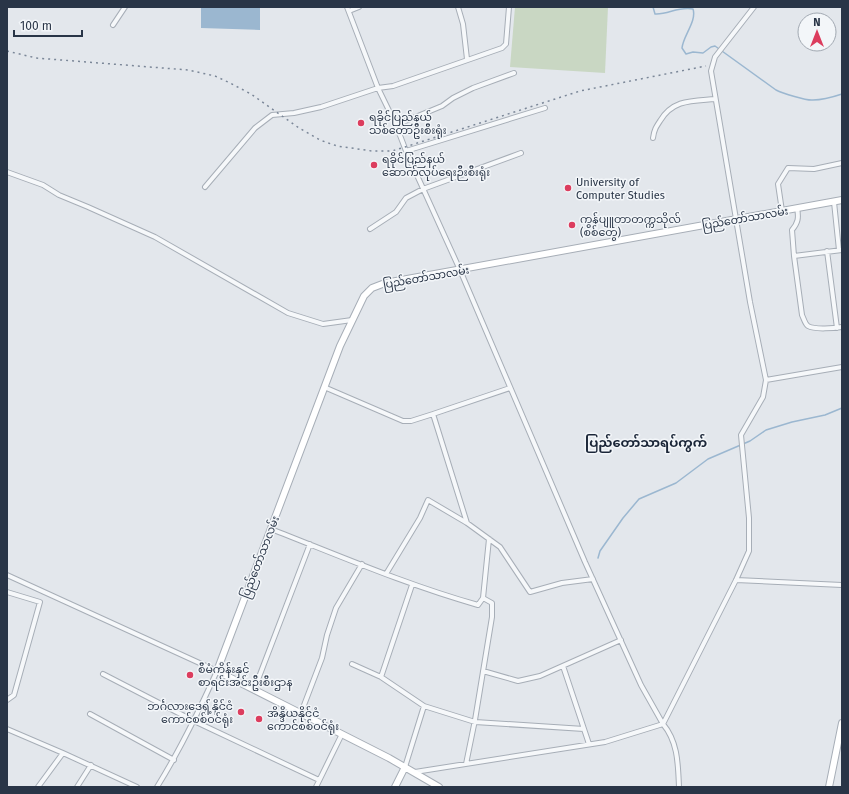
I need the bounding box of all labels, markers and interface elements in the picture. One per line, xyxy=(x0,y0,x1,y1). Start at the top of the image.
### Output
scale bar xyxy=(14,12,82,38)
north arrow xyxy=(797,12,837,52)
text: N xyxy=(813,16,821,29)
text: 100 m xyxy=(20,19,52,33)
place label: ရခိုင်ပြည်နယ် သစ်တောဦးစီးရုံး xyxy=(369,110,447,139)
marker: ရခိုင်ပြည်နယ် သစ်တောဦးစီးရုံး xyxy=(356,118,366,128)
place label: ရခိုင်ပြည်နယ် ဆောက်လုပ်ရေးဉီးစီးရုံး xyxy=(382,152,490,181)
marker: ရခိုင်ပြည်နယ် ဆောက်လုပ်ရေးဉီးစီးရုံး xyxy=(369,160,379,170)
place label: University of Computer Studies xyxy=(576,176,665,202)
marker: University of Computer Studies xyxy=(563,183,573,193)
street label: ပြည်တော်သာလမ်း xyxy=(701,203,790,234)
place label: ကွန်ပျူတာတက္ကသိုလ် (စစ်တွေ) xyxy=(580,212,681,241)
marker: ကွန်ပျူတာတက္ကသိုလ် (စစ်တွေ) xyxy=(567,220,577,230)
street label: ပြည်တော်သာလမ်း xyxy=(382,262,471,293)
district label: ပြည်တော်သာရပ်ကွက် xyxy=(585,433,707,453)
street label: ပြည်တော်သာလမ်း xyxy=(238,514,284,601)
place label: စီမံကိန်းနှင့် စာရင်းအင်းဦးစီးဌာန xyxy=(198,662,292,691)
marker: စီမံကိန်းနှင့် စာရင်းအင်းဦးစီးဌာန xyxy=(185,670,195,680)
place label: ဘင်္ဂလားဒေရှ့်နိုင်ငံ ကောင်စစ်ဝင်ရုံး xyxy=(147,699,233,728)
place label: အိန္ဒိယနိုင်ငံ ကောင်စစ်ဝင်ရုံး xyxy=(267,706,339,735)
marker: ဘင်္ဂလားဒေရှ့်နိုင်ငံ ကောင်စစ်ဝင်ရုံး xyxy=(236,707,246,717)
marker: အိန္ဒိယနိုင်ငံ ကောင်စစ်ဝင်ရုံး xyxy=(254,714,264,724)

